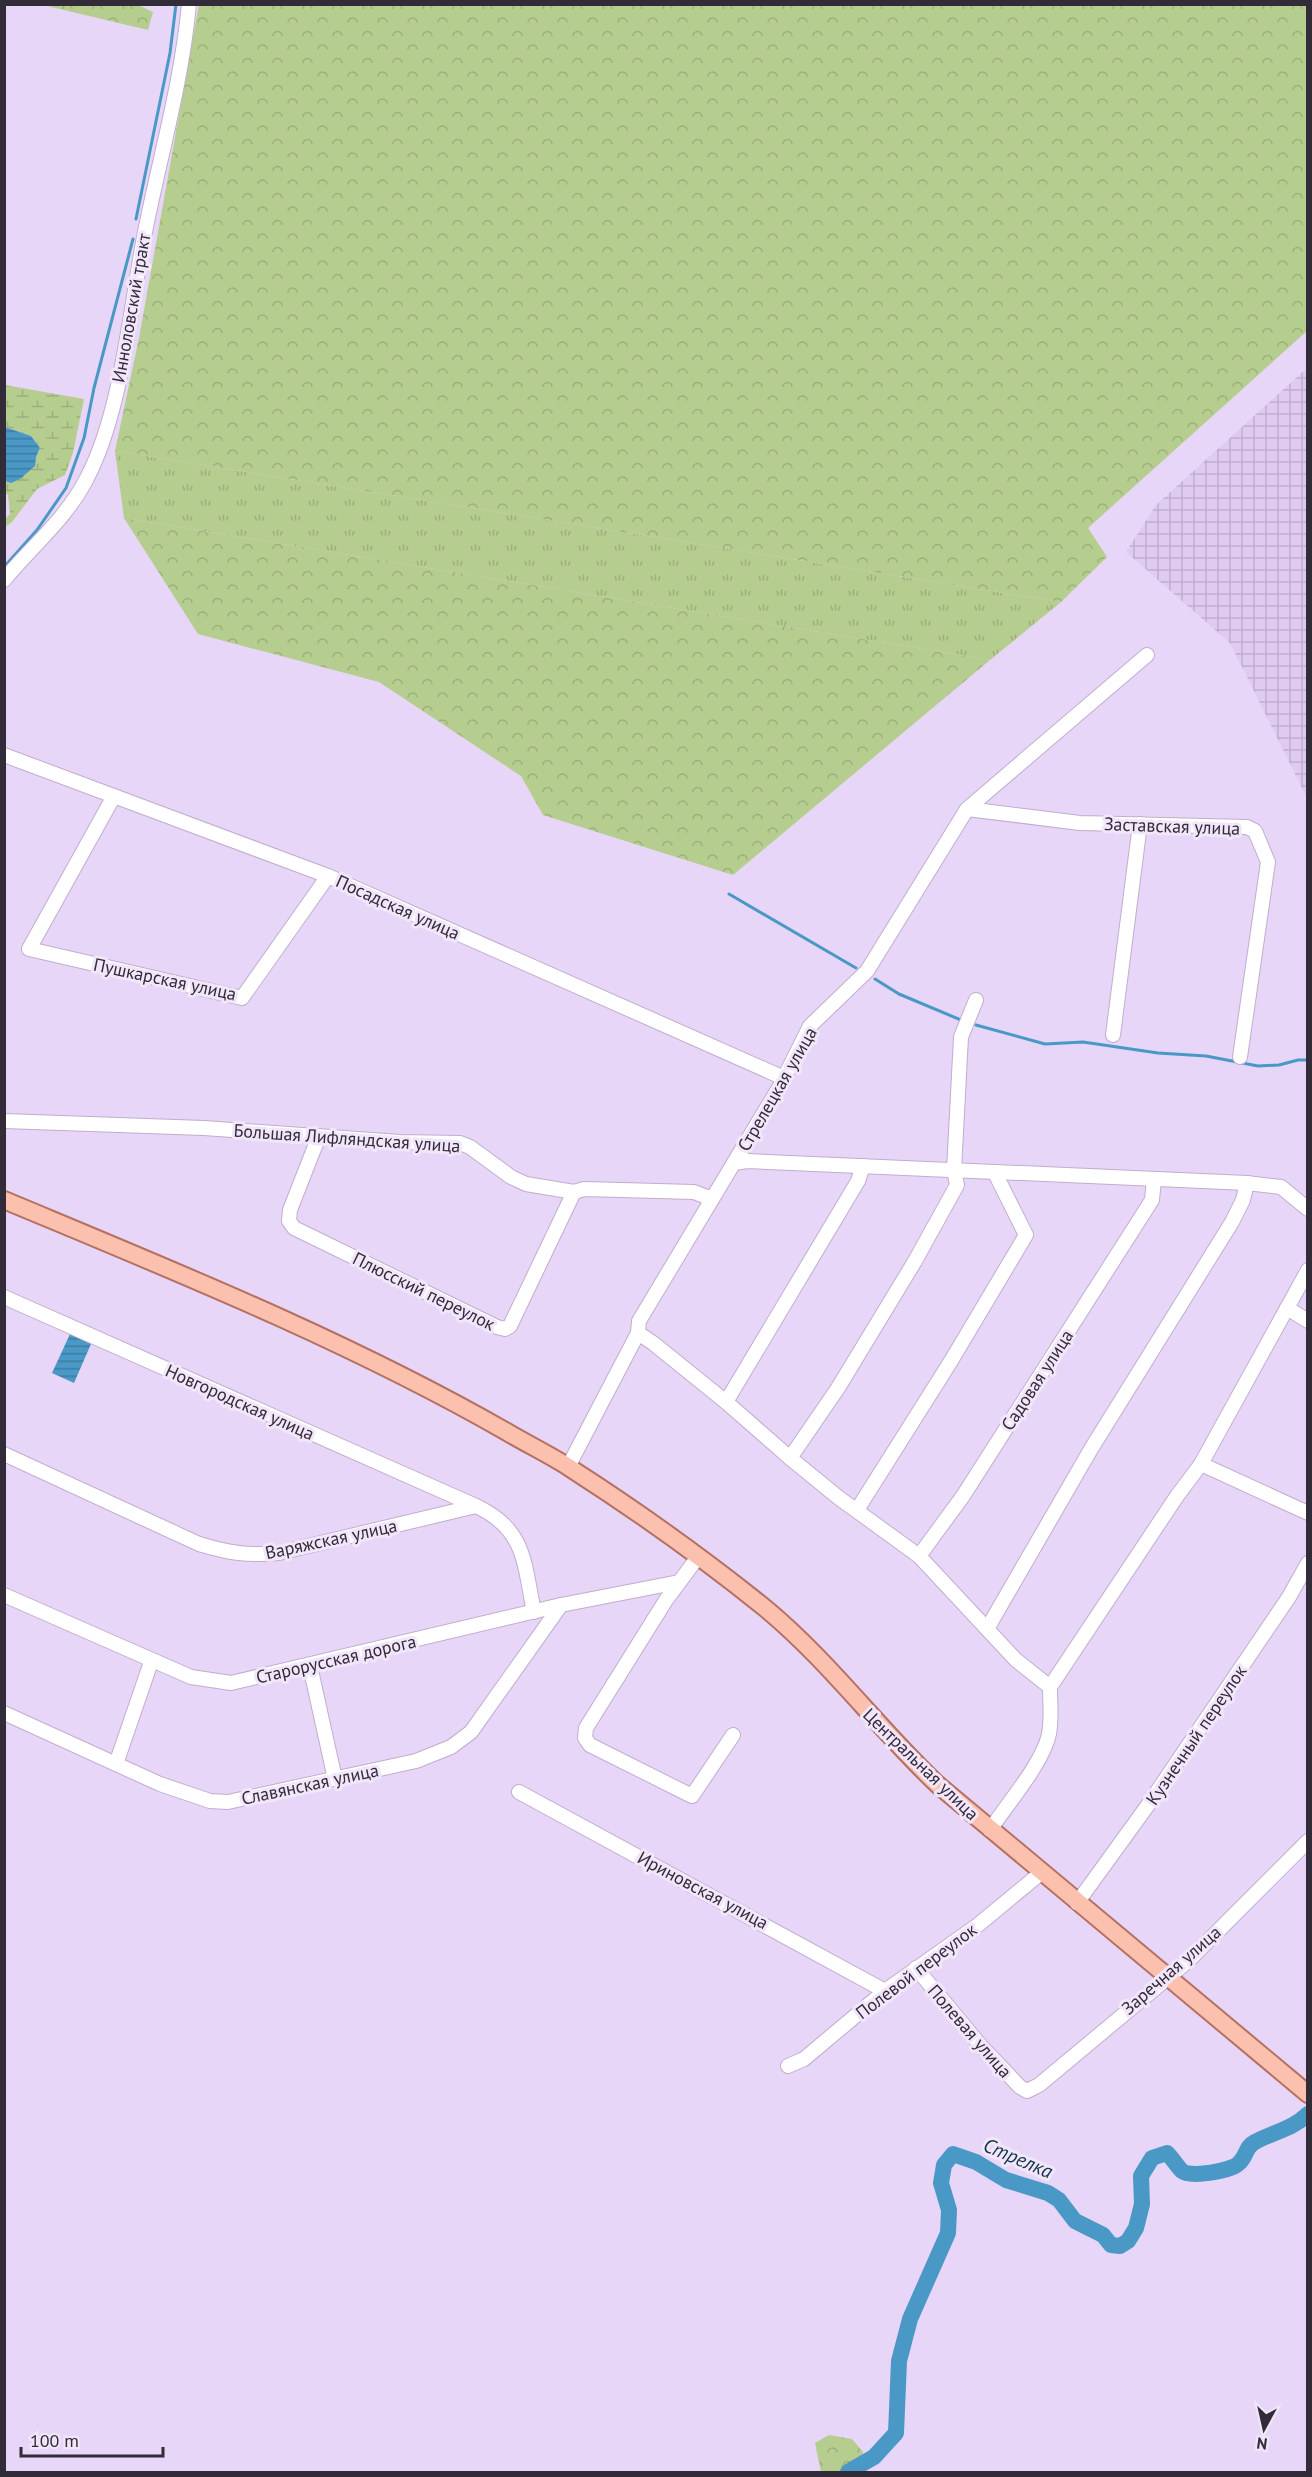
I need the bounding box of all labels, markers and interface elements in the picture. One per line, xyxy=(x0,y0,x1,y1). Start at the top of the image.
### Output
street label: Инноловский тракт xyxy=(107,231,156,384)
street label: Заставская улица xyxy=(1103,812,1241,840)
street label: Посадская улица xyxy=(333,869,463,945)
street label: Пушкарская улица xyxy=(91,953,239,1005)
street label: Стрелецкая улица xyxy=(732,1023,822,1155)
street label: Большая Лифляндская улица xyxy=(233,1119,461,1157)
street label: Плюсский переулок xyxy=(349,1247,499,1336)
street label: Садовая улица xyxy=(996,1325,1078,1435)
street label: Новгородская улица xyxy=(162,1359,318,1445)
street label: Варяжская улица xyxy=(263,1514,399,1564)
street label: Старорусская дорога xyxy=(254,1629,418,1689)
street label: Кузнечный переулок xyxy=(1141,1660,1252,1809)
street label: Центральная улица xyxy=(858,1703,984,1825)
street label: Славянская улица xyxy=(239,1758,381,1810)
street label: Ириновская улица xyxy=(634,1846,772,1934)
street label: Полевой переулок xyxy=(851,1918,981,2024)
street label: Заречная улица xyxy=(1117,1921,1225,2019)
street label: Полевая улица xyxy=(923,1979,1017,2083)
water label: Стрелка xyxy=(979,2132,1057,2184)
north arrow xyxy=(1234,2399,1294,2459)
scale bar xyxy=(21,2420,164,2458)
text: 100 m xyxy=(30,2429,79,2452)
text: N xyxy=(1255,2433,1269,2454)

